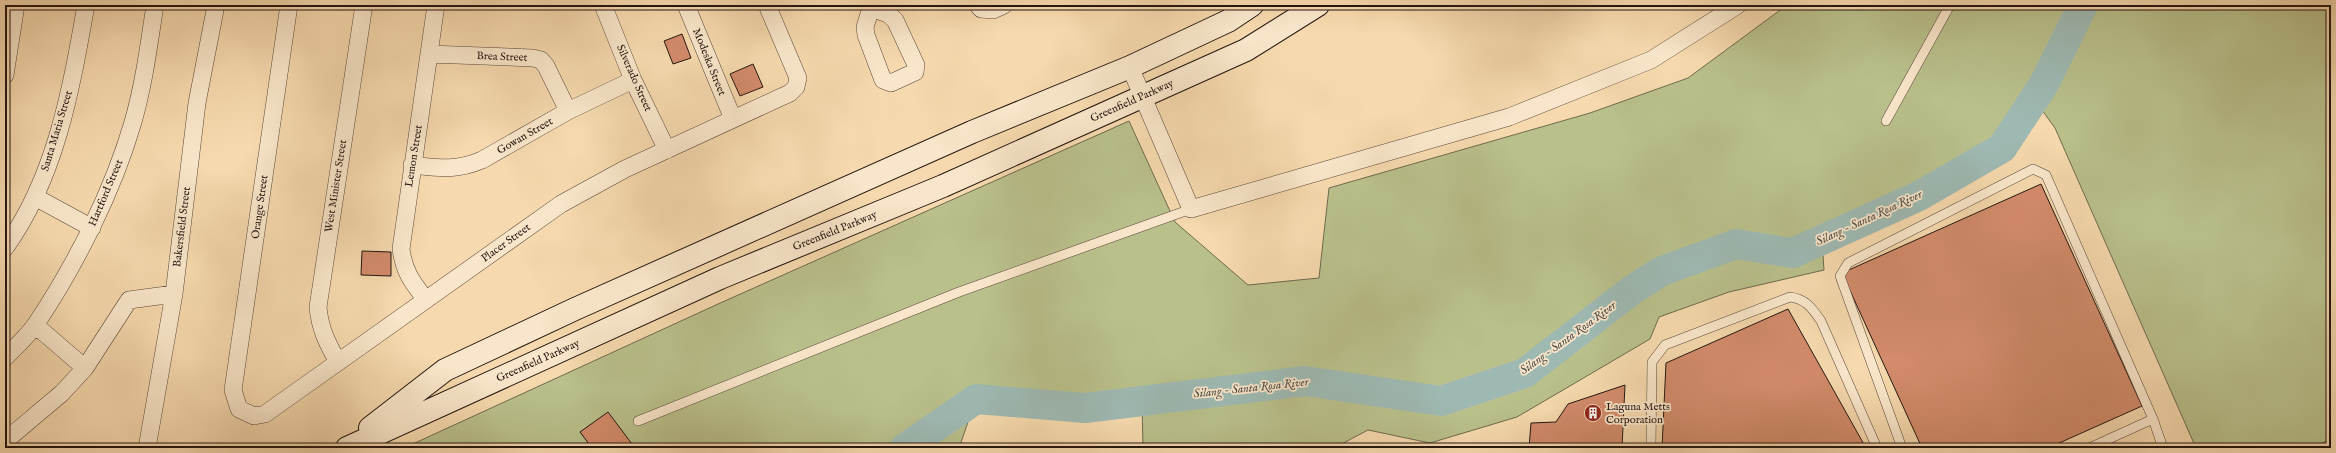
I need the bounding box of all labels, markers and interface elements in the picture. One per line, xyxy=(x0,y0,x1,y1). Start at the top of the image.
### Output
street label: Modeska Street xyxy=(689,26,729,98)
street label: Silverado Street xyxy=(613,42,655,114)
street label: Brea Street xyxy=(476,49,528,65)
street label: Greenfield Parkway xyxy=(1088,76,1176,126)
street label: Santa Maria Street xyxy=(38,89,76,173)
street label: Gowan Street xyxy=(495,114,556,158)
street label: Lemon Street xyxy=(402,124,426,188)
street label: West Minister Street xyxy=(322,138,350,233)
street label: Hartford Street xyxy=(86,157,126,229)
street label: Orange Street xyxy=(249,174,271,240)
street label: Bakersfield Street xyxy=(170,186,194,268)
water label: Silang - Santa Rosa River xyxy=(1813,186,1926,250)
street label: Greenfield Parkway xyxy=(791,208,880,254)
street label: Placer Street xyxy=(479,220,534,266)
water label: Silang - Santa Rosa River xyxy=(1517,297,1621,379)
street label: Greenfield Parkway xyxy=(494,336,582,386)
water label: Silang - Santa Rosa River xyxy=(1193,374,1310,402)
place label: Laguna Metts Corporation xyxy=(1606,400,1670,427)
building icon: Laguna Metts Corporation xyxy=(1583,403,1603,423)

